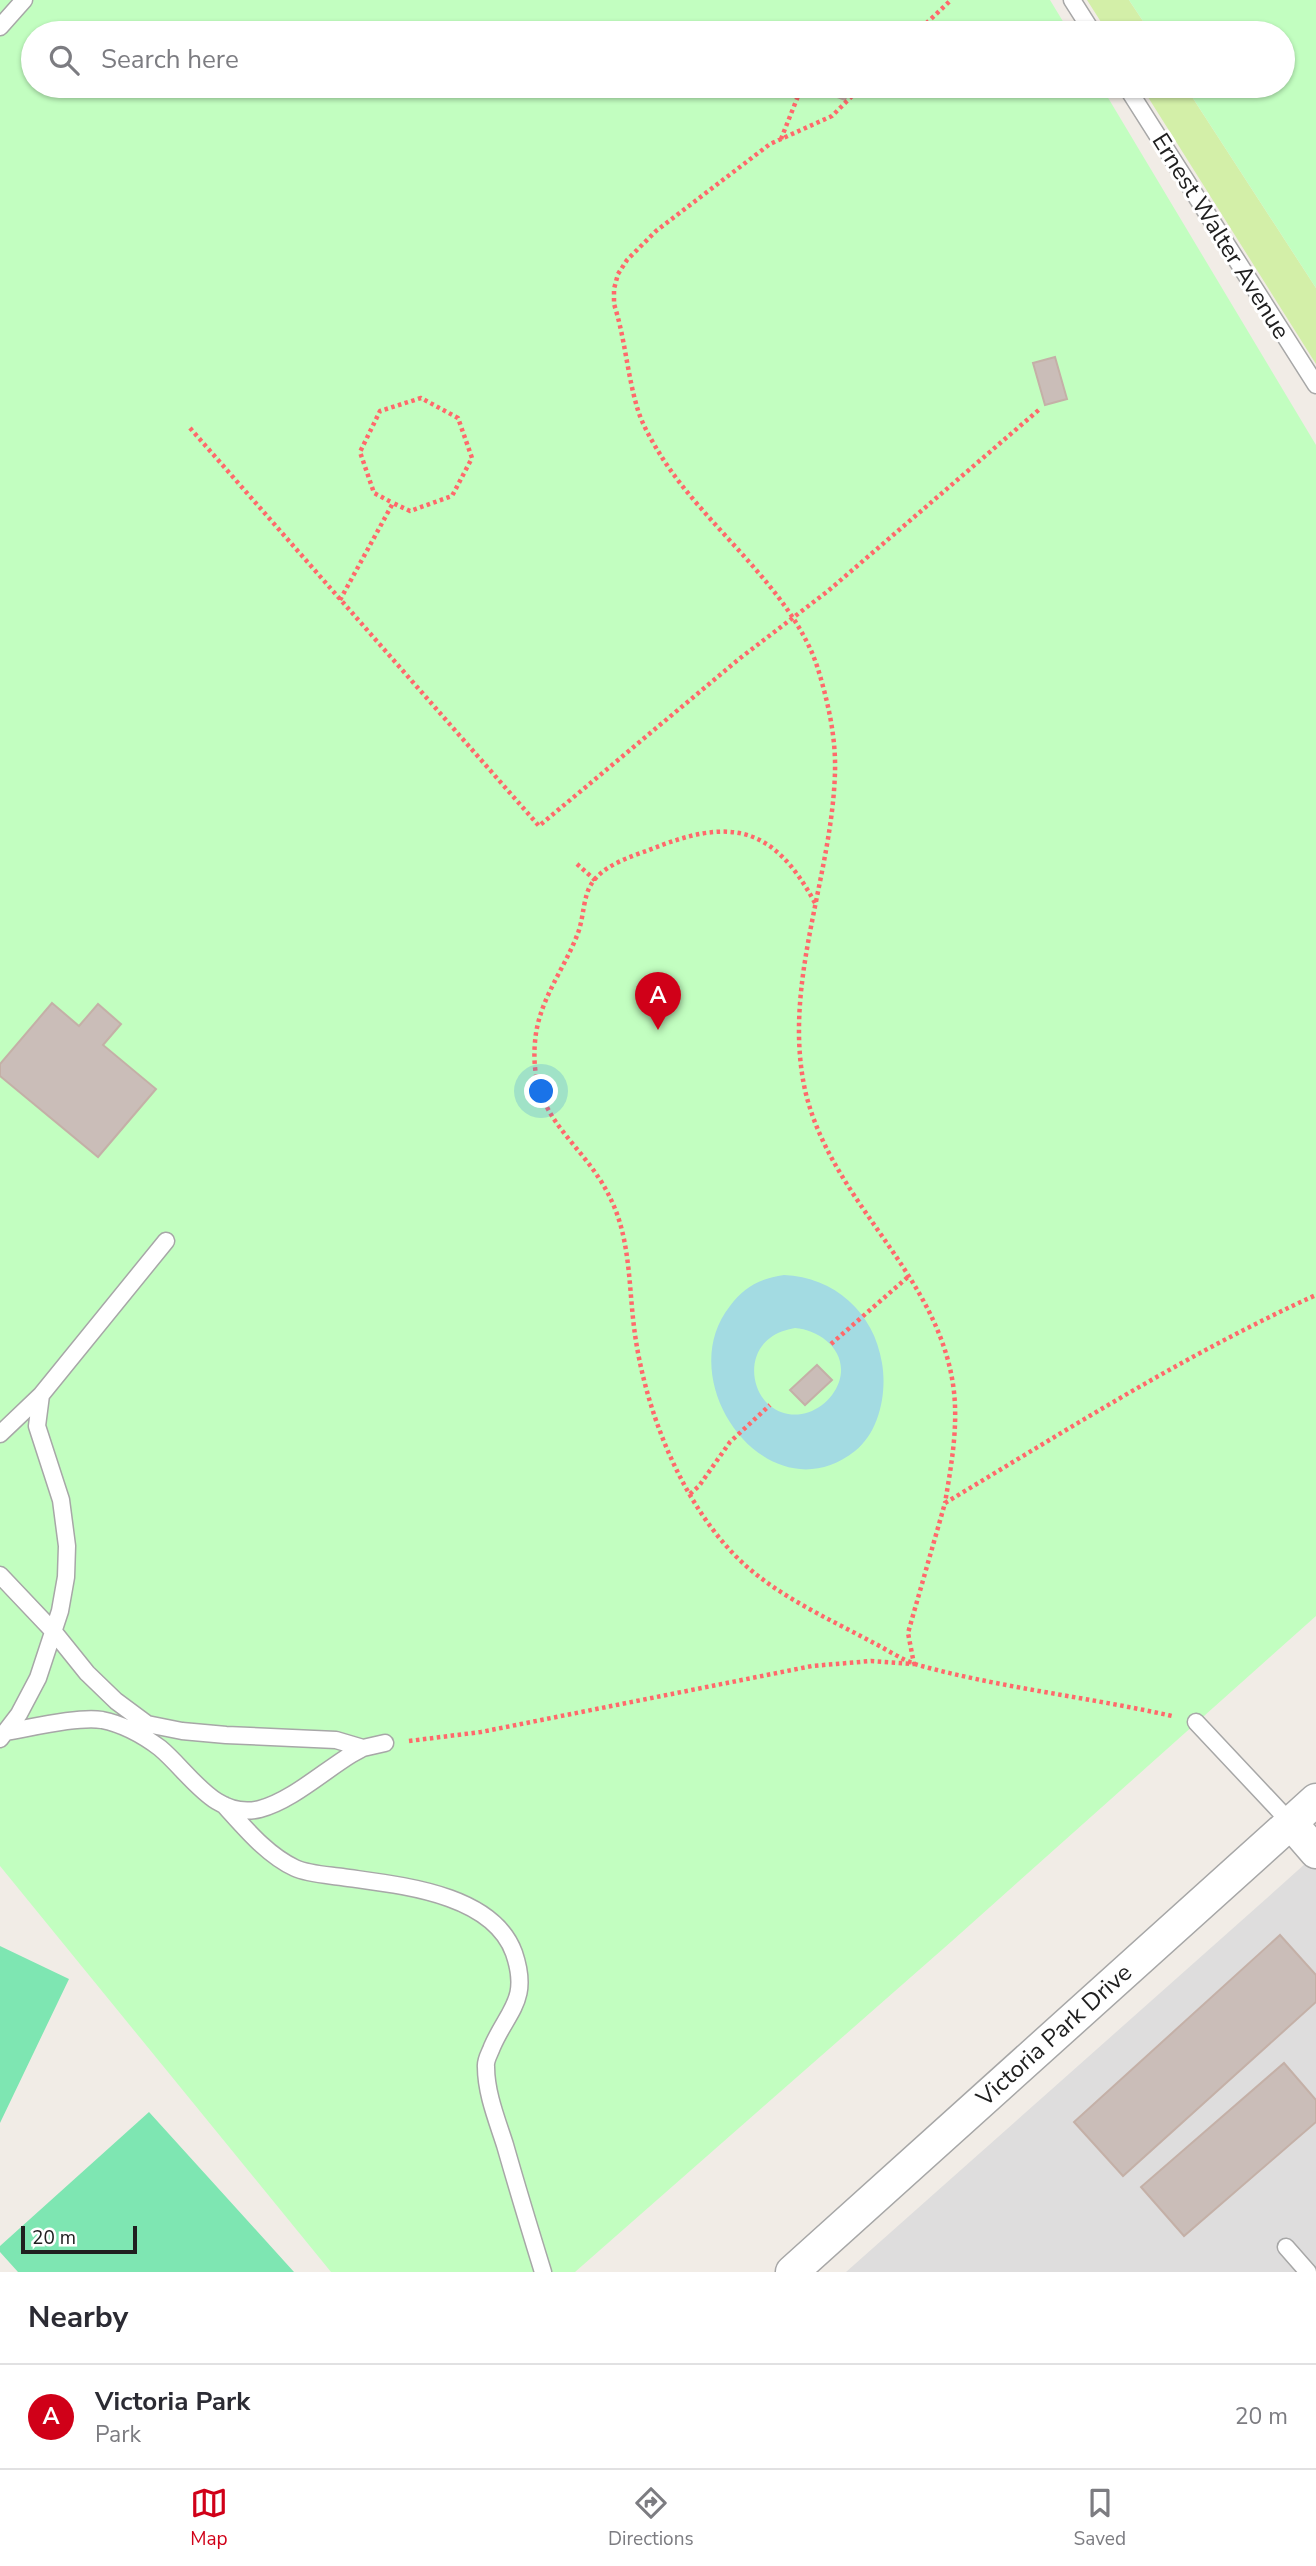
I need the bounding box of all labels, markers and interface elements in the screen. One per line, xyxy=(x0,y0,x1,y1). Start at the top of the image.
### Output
search box xyxy=(21,21,1295,98)
icon: search xyxy=(45,41,83,79)
text: Search here xyxy=(101,42,239,77)
street label: Ernest Walter Avenue xyxy=(1145,127,1297,345)
pin: A xyxy=(635,972,681,1030)
your location xyxy=(524,1074,558,1108)
street label: Victoria Park Drive xyxy=(969,1957,1139,2114)
scale bar xyxy=(21,2223,136,2255)
text: 20 m xyxy=(32,2225,76,2251)
text: Nearby xyxy=(28,2297,128,2338)
text: Victoria Park xyxy=(95,2384,250,2419)
text: A xyxy=(42,2401,60,2432)
text: 20 m xyxy=(1235,2401,1288,2432)
text: Park xyxy=(95,2419,141,2450)
tab: Map xyxy=(190,2484,228,2552)
tab: Directions xyxy=(608,2484,694,2552)
tab: Saved xyxy=(1074,2484,1126,2552)

